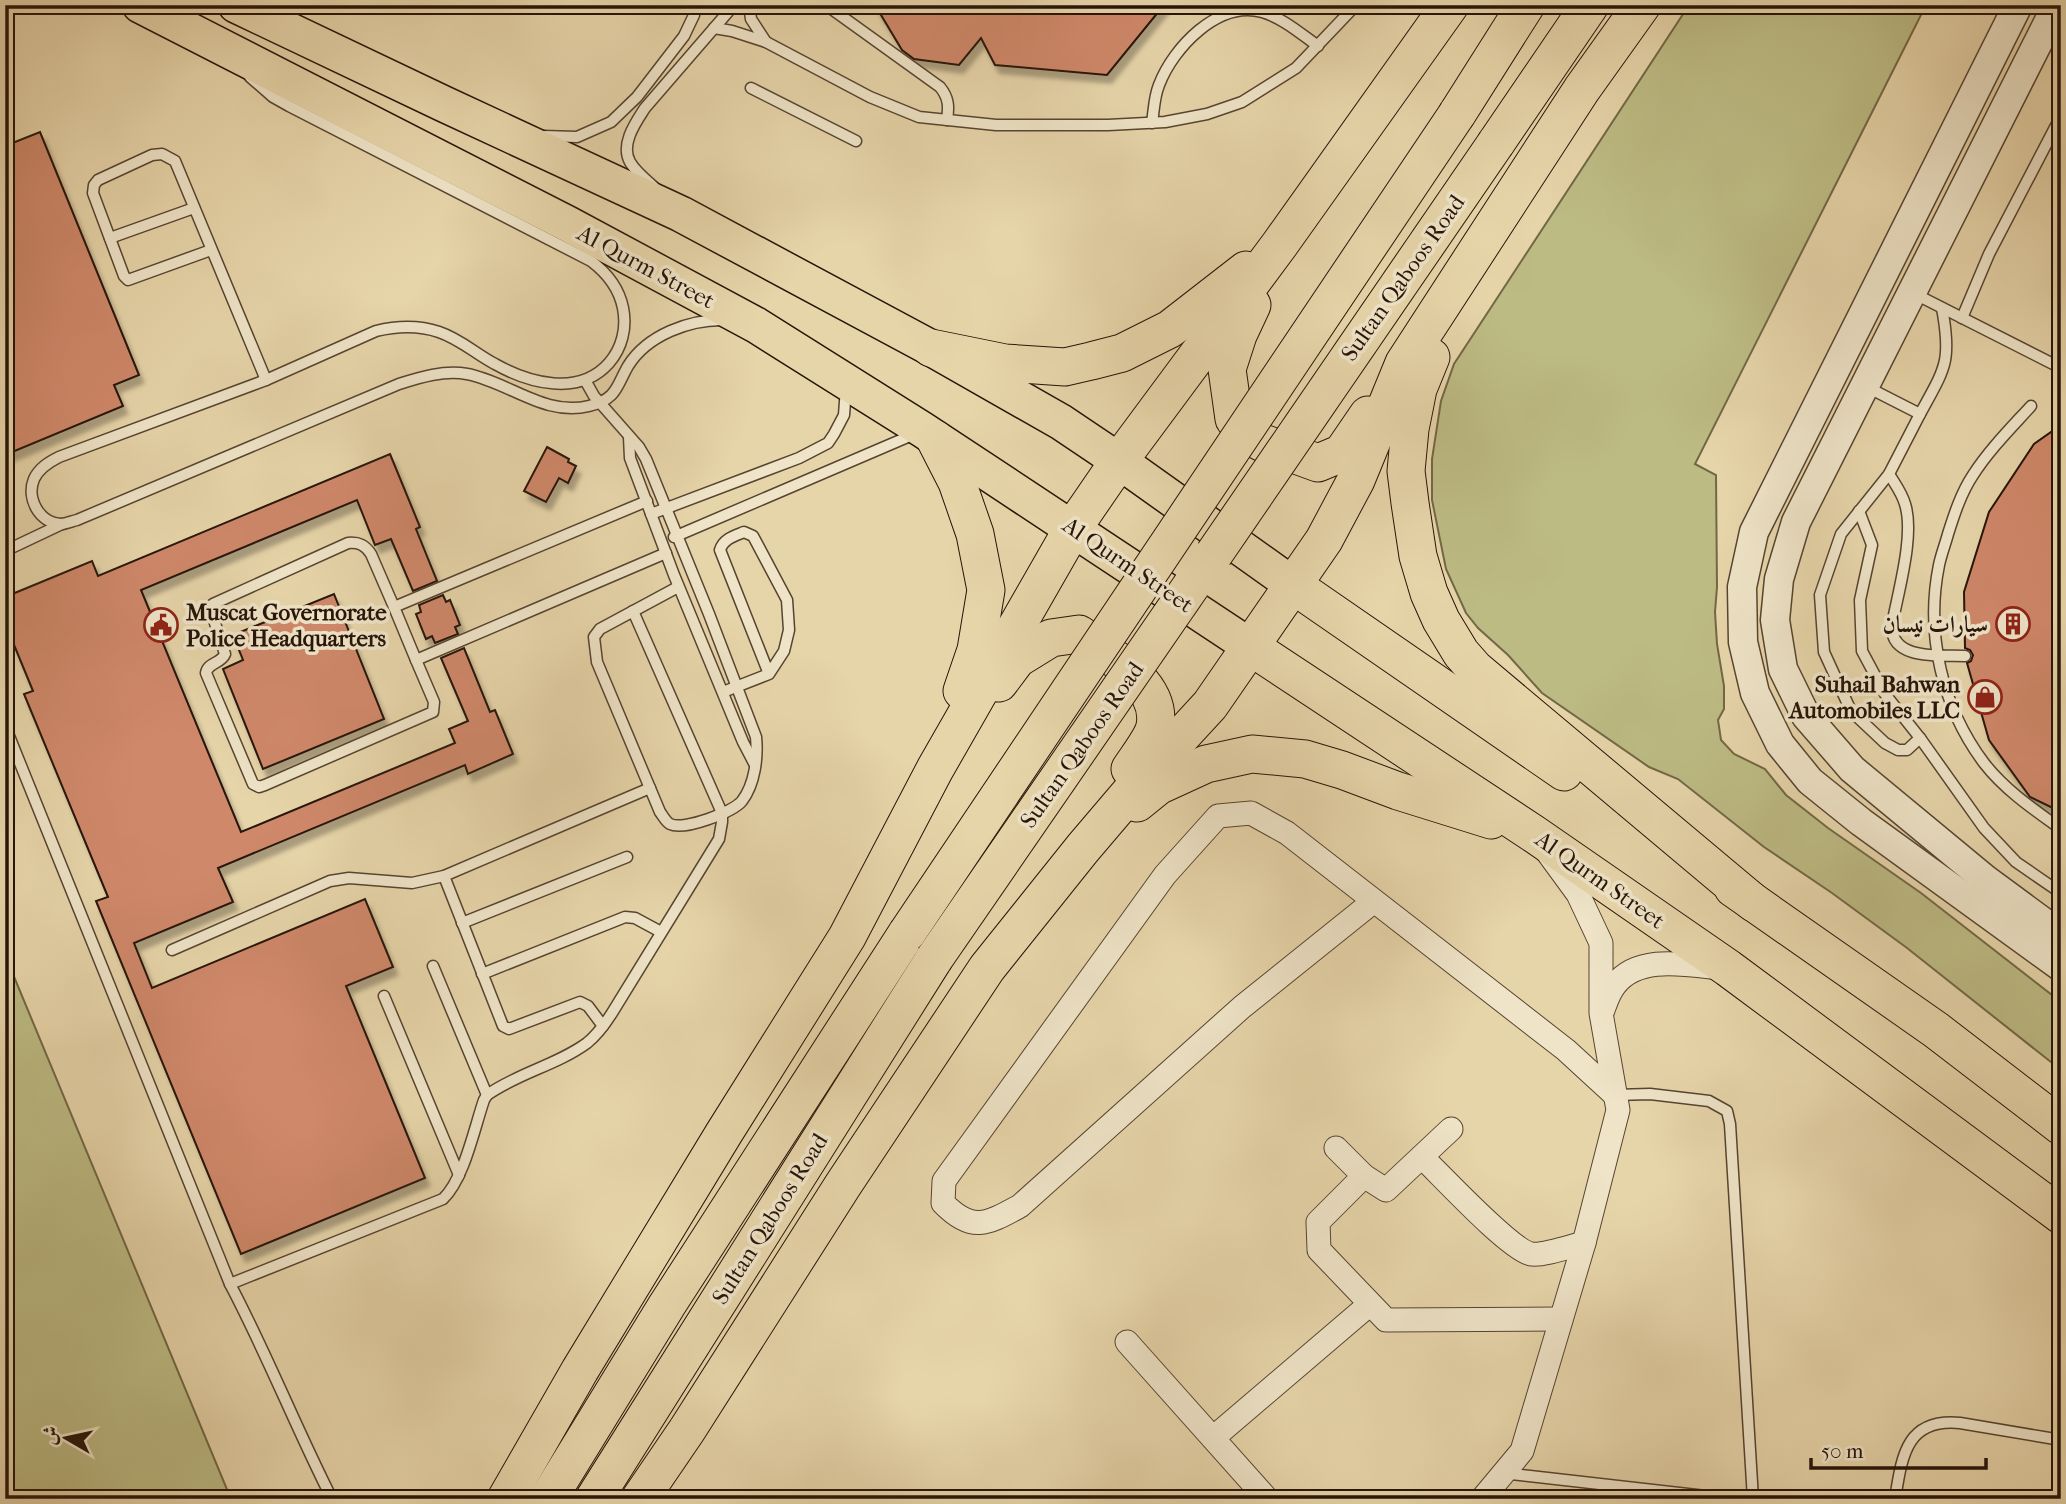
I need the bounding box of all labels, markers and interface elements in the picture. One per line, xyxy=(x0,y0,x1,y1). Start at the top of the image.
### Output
street label: Sultan Qaboos Road xyxy=(1336,189,1471,366)
street label: Al Qurm Street xyxy=(572,219,719,314)
street label: Al Qurm Street xyxy=(1057,511,1198,619)
place label: Muscat Governorate Police Headquarters xyxy=(186,599,387,652)
building icon: سيارات نيسان xyxy=(1994,605,2032,643)
public building icon: Muscat Governorate Police Headquarters xyxy=(142,606,180,644)
place label: سيارات نيسان xyxy=(1883,611,1988,638)
street label: Sultan Qaboos Road xyxy=(1015,656,1150,833)
place label: Suhail Bahwan Automobiles LLC xyxy=(1787,671,1961,724)
shop icon: Suhail Bahwan Automobiles LLC xyxy=(1966,678,2004,716)
street label: Al Qurm Street xyxy=(1529,825,1670,935)
street label: Sultan Qaboos Road xyxy=(706,1128,834,1309)
north arrow xyxy=(32,1402,102,1472)
text: ش xyxy=(38,1424,63,1447)
scale bar xyxy=(1811,1427,1986,1471)
text: 50 m xyxy=(1821,1439,1864,1463)

